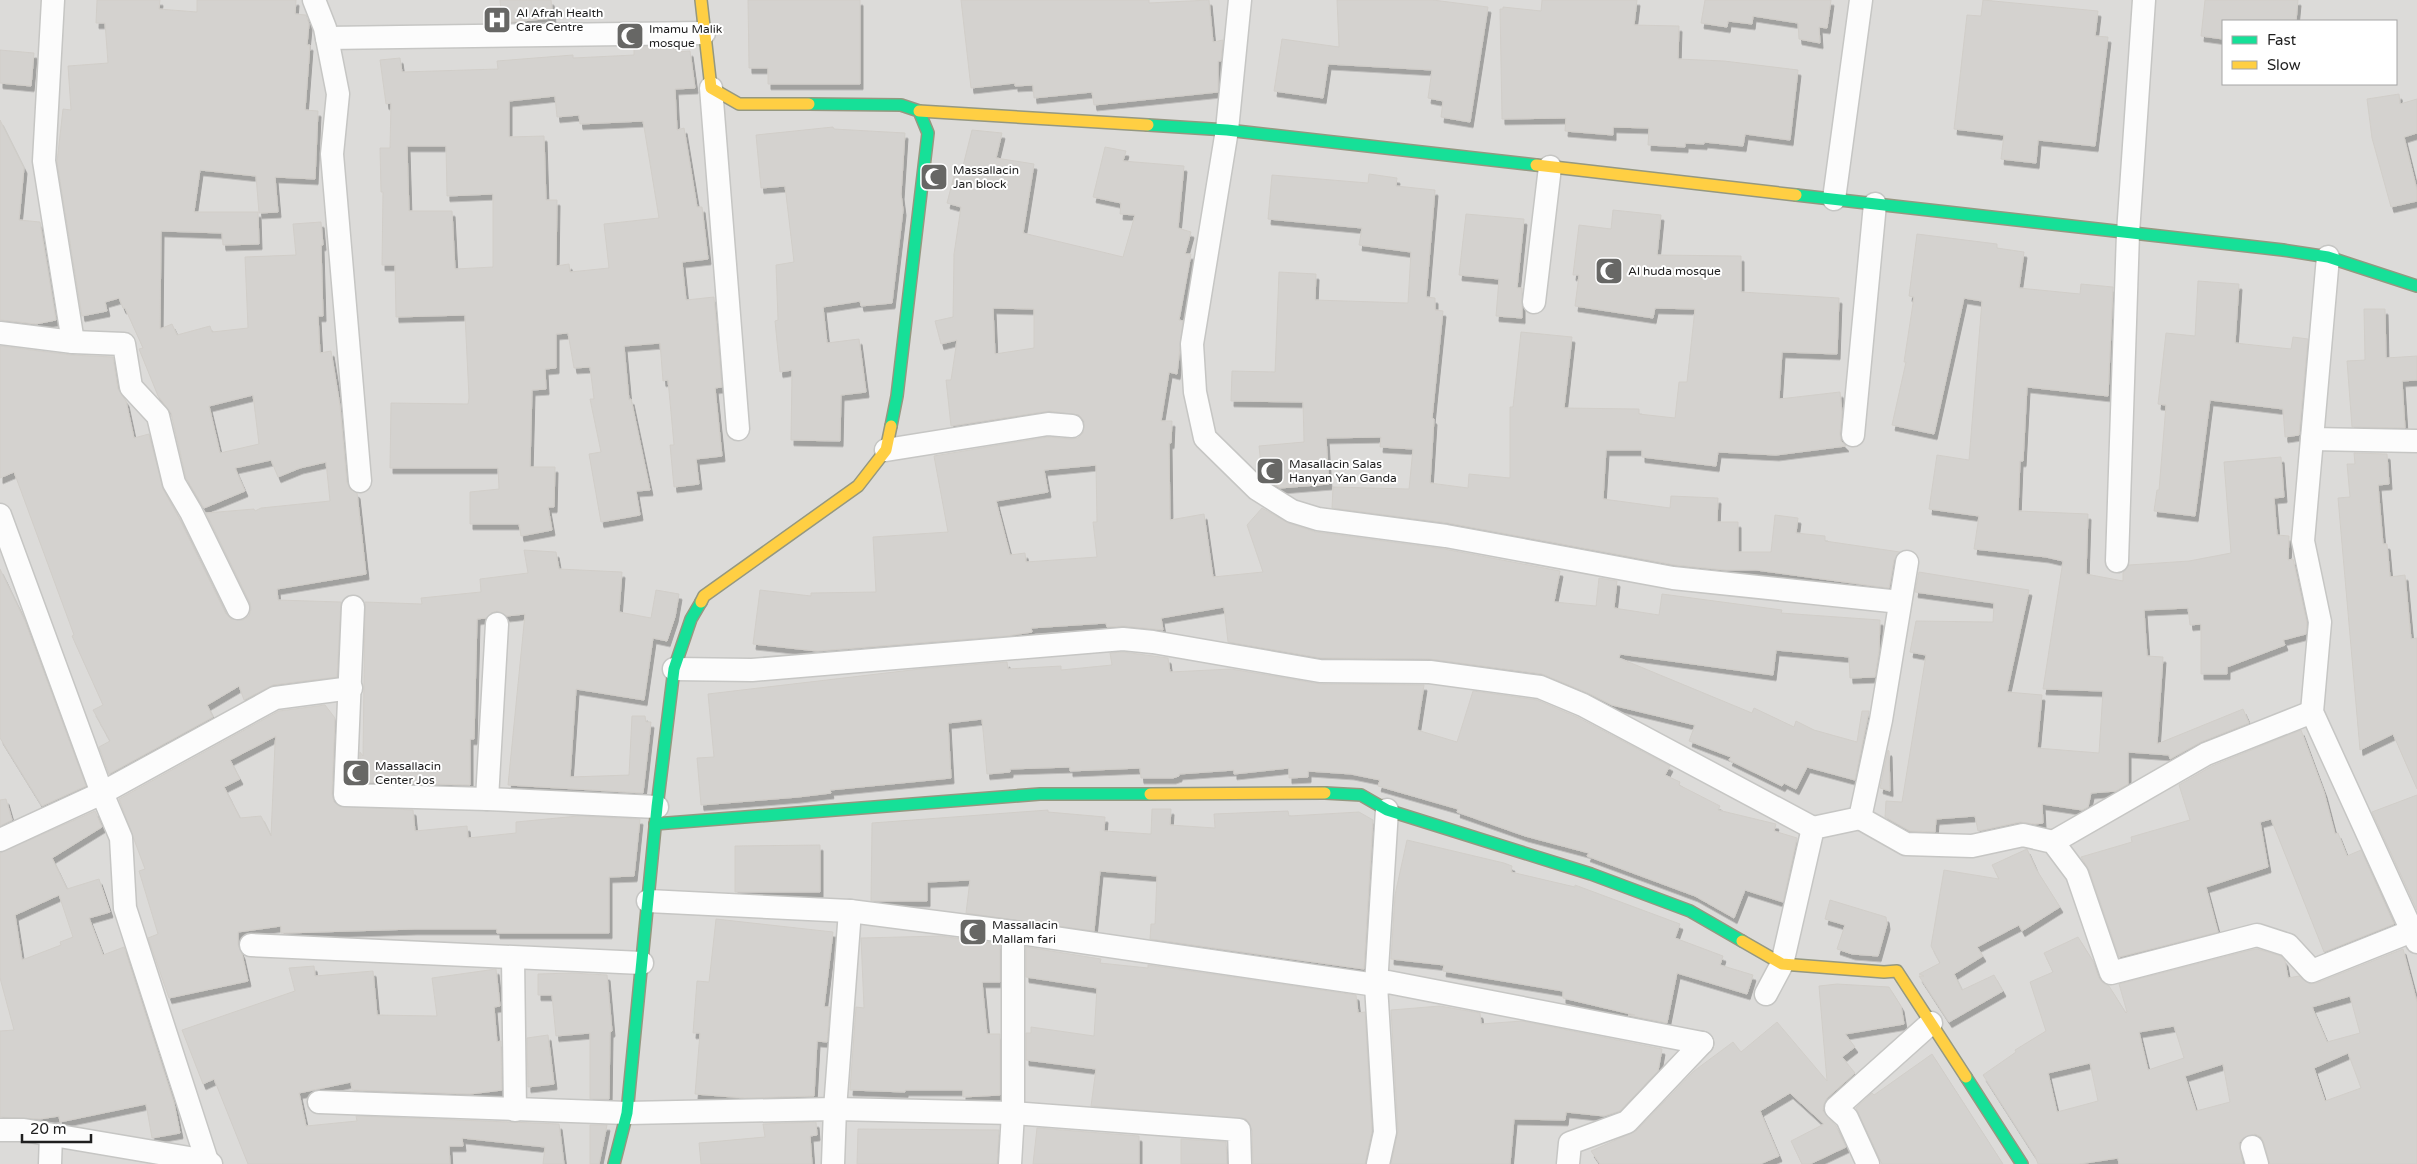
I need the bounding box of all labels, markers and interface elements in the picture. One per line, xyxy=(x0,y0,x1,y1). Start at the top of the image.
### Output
hospital icon: Al Afrah Health Care Centre xyxy=(482,5,512,35)
place label: Al Afrah Health Care Centre xyxy=(516,6,603,34)
legend xyxy=(2222,20,2397,85)
mosque icon: Imamu Malik mosque xyxy=(615,21,645,51)
place label: Imamu Malik mosque xyxy=(649,22,723,50)
text: Fast xyxy=(2267,31,2297,49)
text: Slow xyxy=(2267,56,2301,74)
mosque icon: Massallacin Jan block xyxy=(919,162,949,192)
place label: Massallacin Jan block xyxy=(953,163,1019,191)
mosque icon: Al huda mosque xyxy=(1594,256,1624,286)
place label: Al huda mosque xyxy=(1628,264,1721,278)
mosque icon: Masallacin Salas Hanyan Yan Ganda xyxy=(1255,456,1285,486)
place label: Masallacin Salas Hanyan Yan Ganda xyxy=(1289,457,1397,485)
mosque icon: Massallacin Center Jos xyxy=(341,758,371,788)
place label: Massallacin Center Jos xyxy=(375,759,441,787)
mosque icon: Massallacin Mallam fari xyxy=(958,917,988,947)
place label: Massallacin Mallam fari xyxy=(992,918,1058,946)
scale bar xyxy=(22,1112,91,1144)
text: 20 m xyxy=(30,1120,67,1138)

